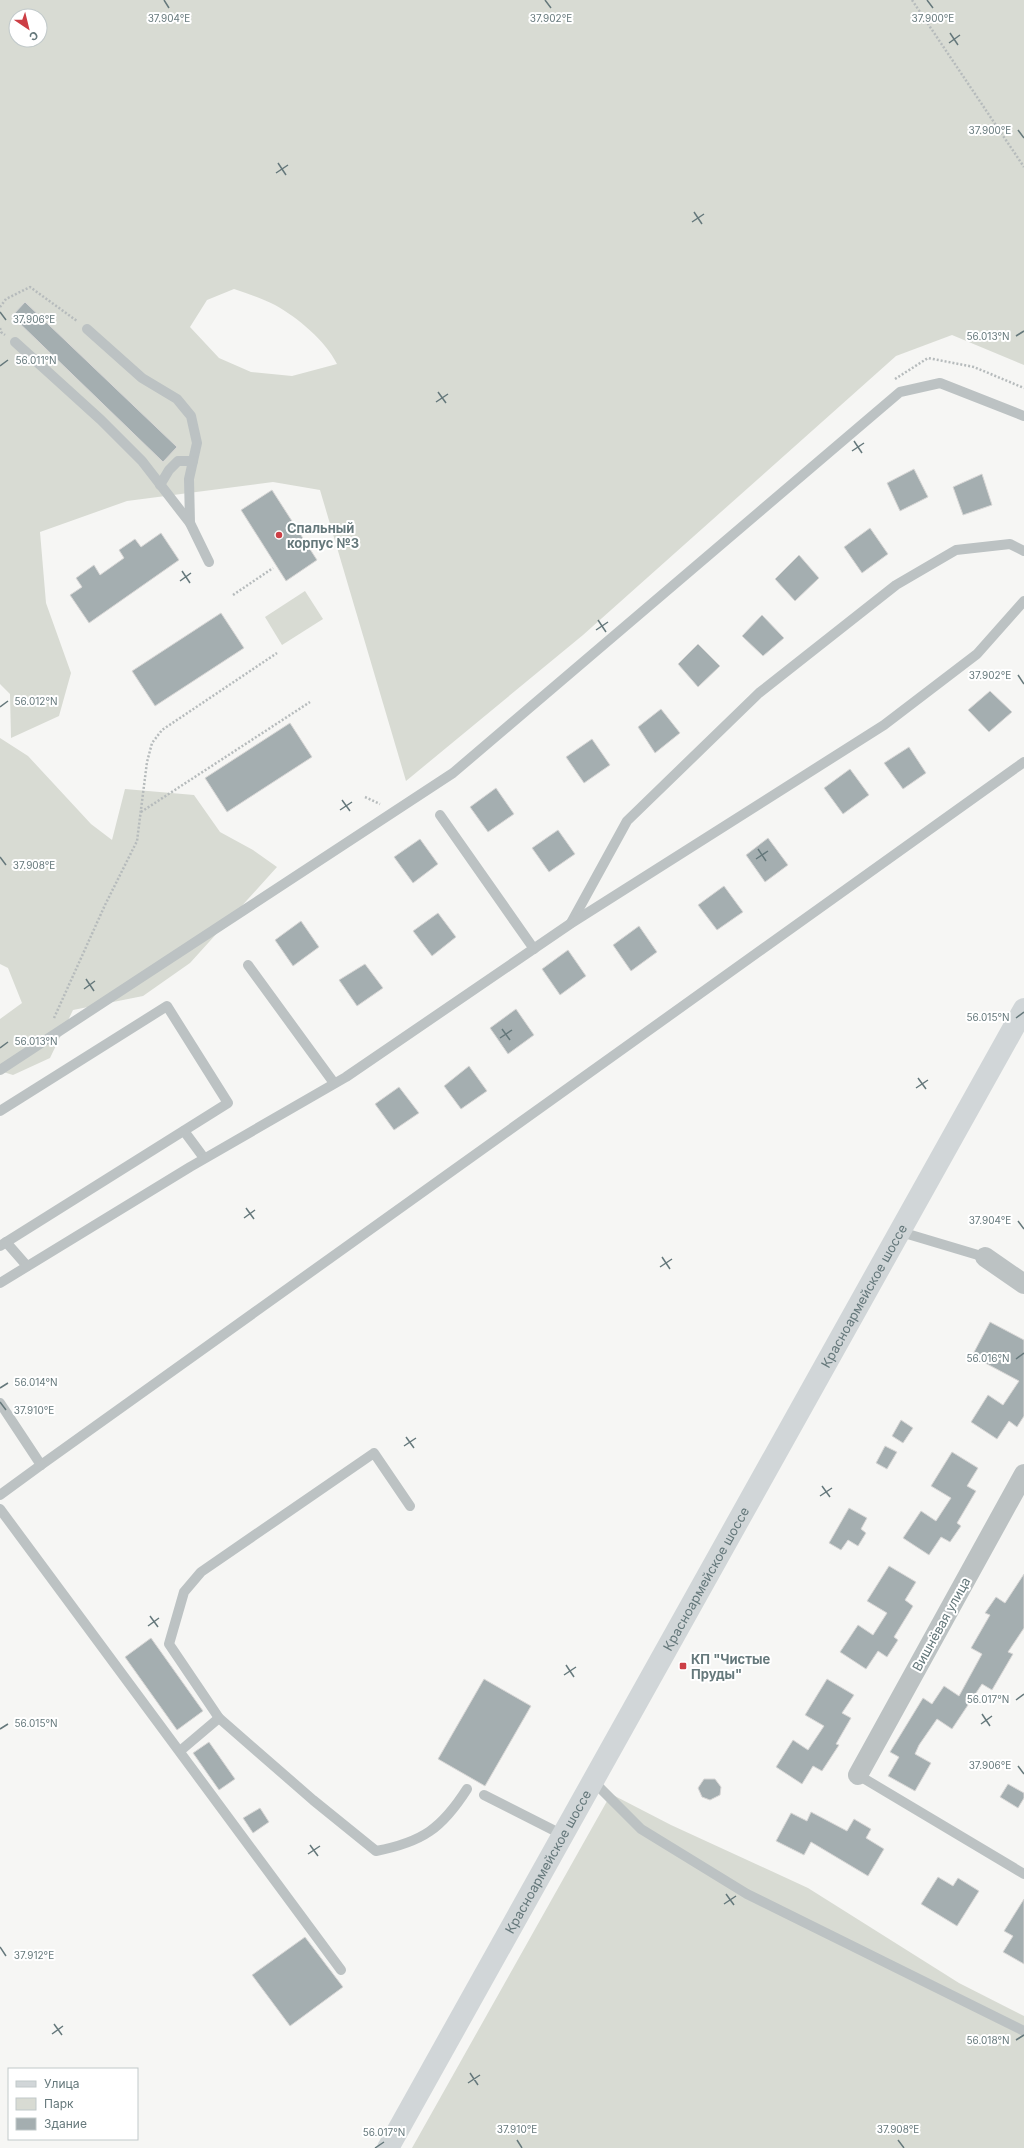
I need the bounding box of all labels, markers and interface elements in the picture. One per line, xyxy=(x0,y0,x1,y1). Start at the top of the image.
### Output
north arrow xyxy=(8,8,48,48)
text: 37.904°E xyxy=(148,12,190,24)
text: 37.902°E xyxy=(530,12,572,24)
text: 37.900°E xyxy=(912,12,954,24)
text: С xyxy=(26,28,41,44)
text: 37.900°E xyxy=(969,124,1011,136)
text: 37.906°E xyxy=(13,313,55,325)
text: 56.013°N xyxy=(966,330,1010,342)
text: 56.011°N xyxy=(15,354,57,366)
place label: Спальный корпус №3 xyxy=(287,520,359,551)
marker: Спальный корпус №3 xyxy=(274,530,284,540)
text: 37.902°E xyxy=(969,669,1011,681)
text: 56.012°N xyxy=(14,695,58,707)
text: 37.908°E xyxy=(13,859,55,871)
text: 56.015°N xyxy=(966,1011,1010,1023)
text: 56.013°N xyxy=(14,1035,58,1047)
text: 37.904°E xyxy=(969,1214,1011,1226)
street label: Красноармейское шоссе xyxy=(817,1221,910,1370)
text: 56.016°N xyxy=(966,1352,1010,1364)
text: 56.014°N xyxy=(14,1376,58,1388)
text: 37.910°E xyxy=(14,1404,54,1416)
street label: Красноармейское шоссе xyxy=(659,1504,752,1653)
street label: Вишнёвая улица xyxy=(909,1574,973,1674)
place label: КП "Чистые Пруды" xyxy=(691,1651,770,1682)
marker: КП "Чистые Пруды" xyxy=(678,1661,688,1671)
text: 56.017°N xyxy=(967,1693,1009,1705)
text: 56.015°N xyxy=(14,1717,58,1729)
text: 37.906°E xyxy=(969,1759,1011,1771)
street label: Красноармейское шоссе xyxy=(501,1787,594,1936)
text: 37.912°E xyxy=(14,1949,54,1961)
text: 56.018°N xyxy=(966,2034,1010,2046)
legend xyxy=(8,2068,138,2140)
text: Улица xyxy=(44,2076,79,2091)
text: Парк xyxy=(44,2096,74,2111)
text: Здание xyxy=(44,2116,87,2131)
text: 37.910°E xyxy=(497,2123,537,2135)
text: 37.908°E xyxy=(877,2123,919,2135)
text: 56.017°N xyxy=(363,2126,405,2138)

